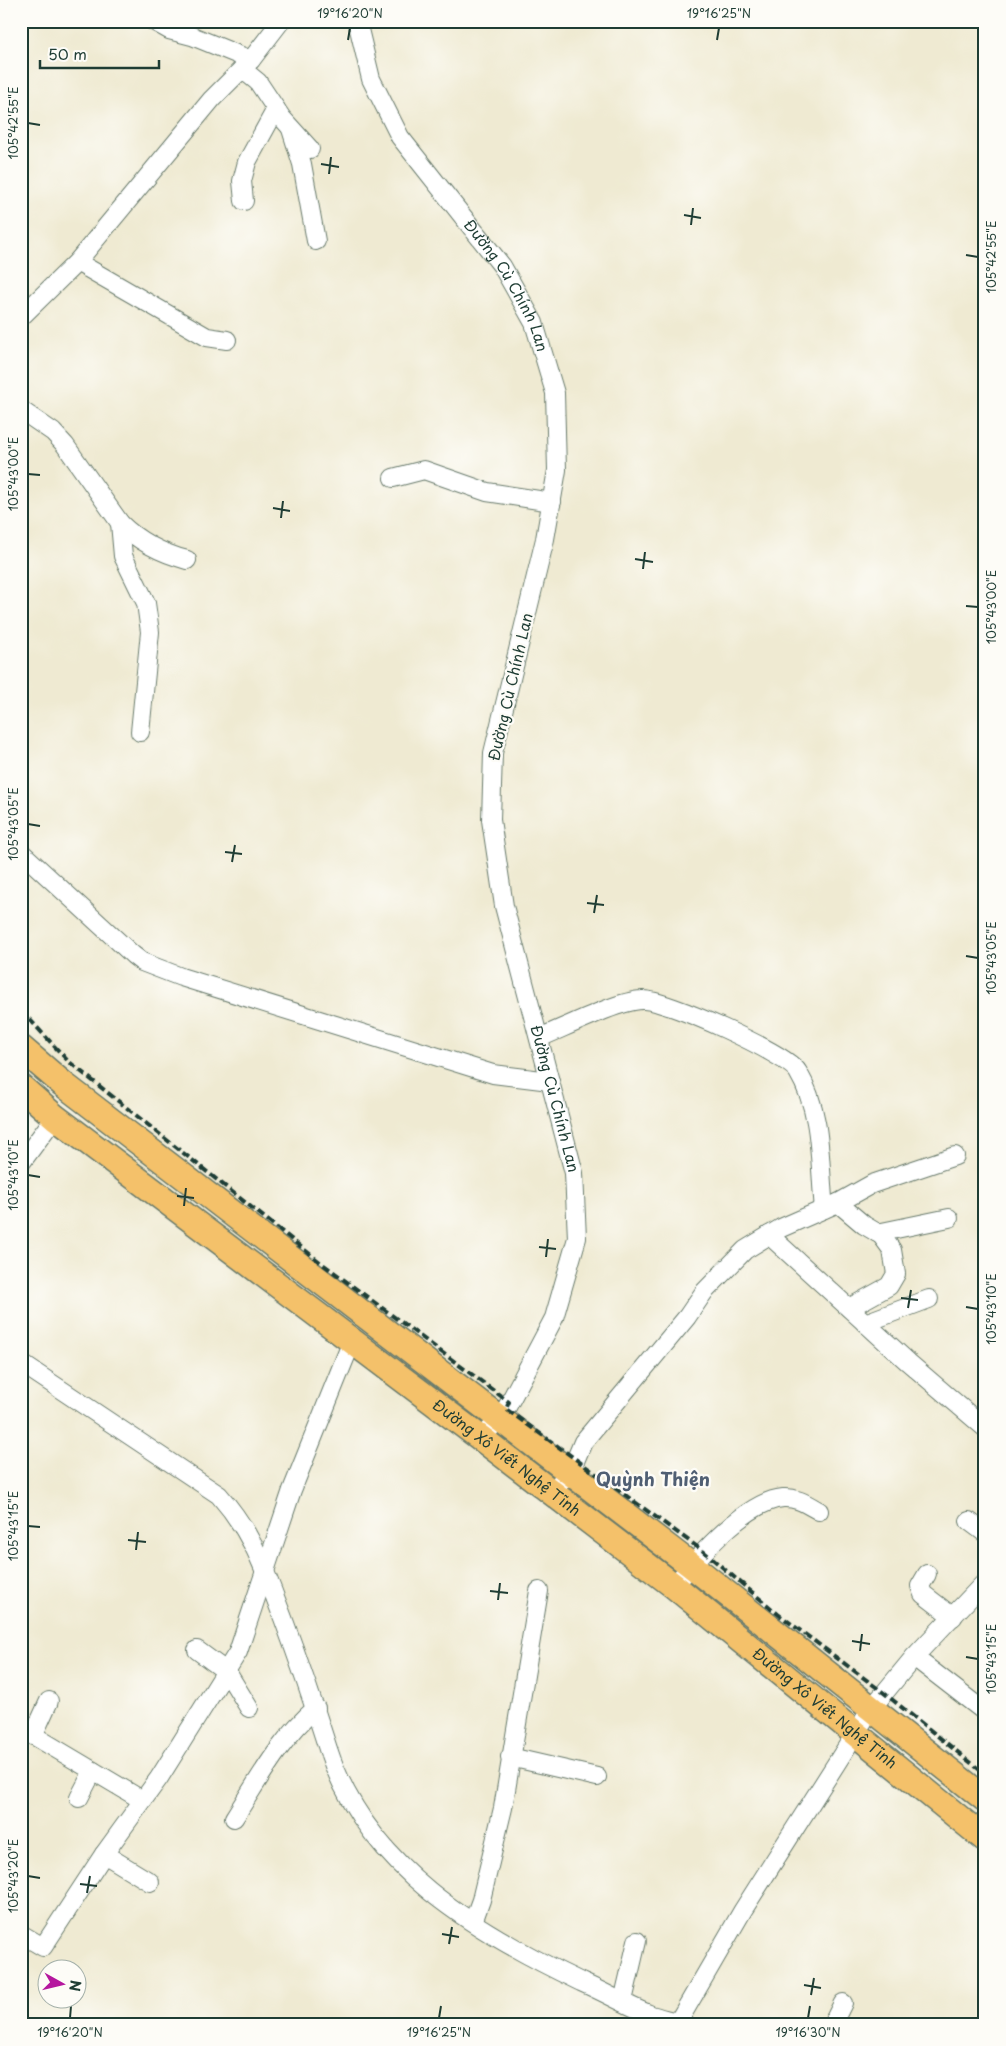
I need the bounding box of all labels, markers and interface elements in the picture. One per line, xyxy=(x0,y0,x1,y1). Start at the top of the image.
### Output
text: 19°16'20"N xyxy=(317,4,383,22)
text: 19°16'25"N xyxy=(687,4,751,22)
scale bar xyxy=(40,38,159,70)
text: 50 m xyxy=(48,42,87,65)
text: 105°42'55"E xyxy=(4,87,22,159)
street label: Đường Cù Chính Lan xyxy=(459,213,555,354)
text: 105°42'55"E xyxy=(982,221,1000,293)
text: 105°43'00"E xyxy=(4,437,22,511)
text: 105°43'00"E xyxy=(982,570,1000,644)
street label: Đường Cù Chính Lan xyxy=(481,610,538,763)
text: 105°43'05"E xyxy=(4,787,22,861)
text: 105°43'05"E xyxy=(982,921,1000,995)
street label: Đường Cù Chính Lan xyxy=(526,1022,586,1175)
text: 105°43'10"E xyxy=(4,1139,22,1211)
text: 105°43'10"E xyxy=(982,1273,1000,1345)
street label: Đường Xô Viết Nghệ Tĩnh xyxy=(428,1393,586,1521)
district label: Quỳnh Thiện xyxy=(596,1465,710,1492)
text: 105°43'15"E xyxy=(4,1491,22,1561)
text: 105°43'15"E xyxy=(982,1624,1000,1694)
street label: Đường Xô Viết Nghệ Tĩnh xyxy=(748,1641,903,1773)
text: 105°43'20"E xyxy=(4,1839,22,1913)
north arrow xyxy=(38,1958,88,2008)
text: N xyxy=(64,1979,87,1993)
text: 19°16'20"N xyxy=(37,2023,103,2041)
text: 19°16'25"N xyxy=(407,2023,471,2041)
text: 19°16'30"N xyxy=(775,2023,841,2041)

